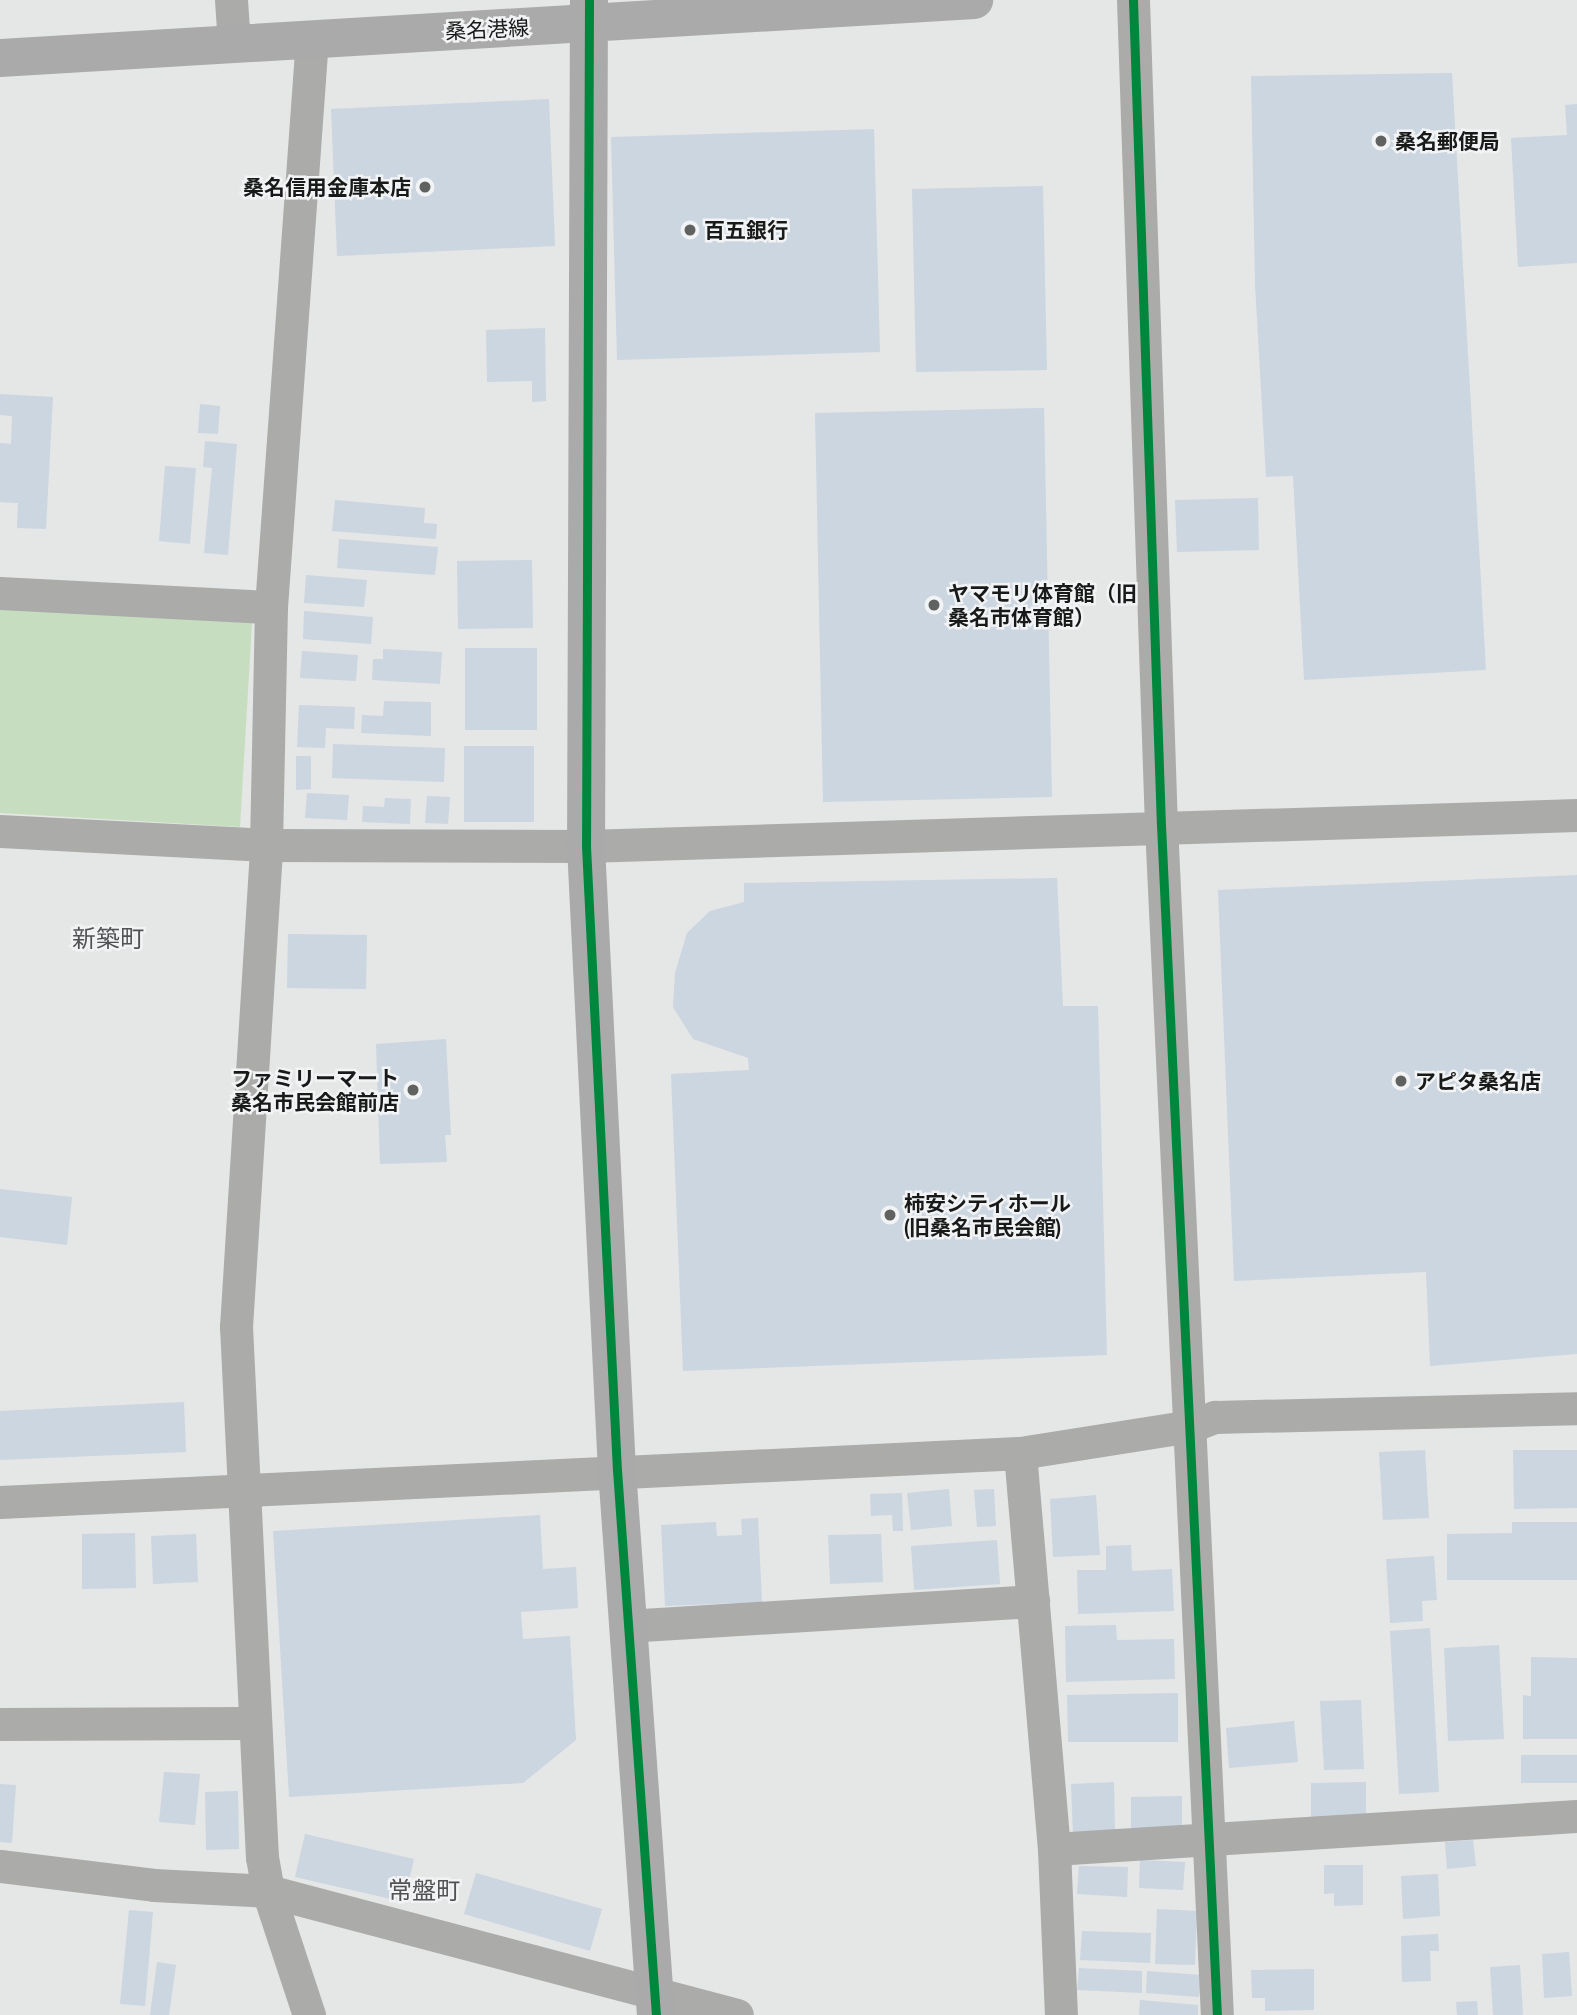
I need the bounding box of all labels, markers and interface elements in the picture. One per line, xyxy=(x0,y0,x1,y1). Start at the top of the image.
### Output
street label: 桑名港線 xyxy=(444,14,530,44)
place label: 桑名郵便局 xyxy=(1395,128,1500,154)
marker: 桑名郵便局 xyxy=(1373,133,1389,149)
place label: 桑名信用金庫本店 xyxy=(243,174,411,200)
marker: 桑名信用金庫本店 xyxy=(417,179,433,195)
place label: 百五銀行 xyxy=(704,217,788,243)
marker: 百五銀行 xyxy=(682,222,698,238)
place label: ヤマモリ体育館（旧 桑名市体育館） xyxy=(948,580,1137,630)
marker: ヤマモリ体育館（旧 桑名市体育館） xyxy=(926,597,942,613)
district label: 新築町 xyxy=(72,925,144,953)
place label: ファミリーマート 桑名市民会館前店 xyxy=(231,1065,399,1115)
place label: アピタ桑名店 xyxy=(1415,1068,1541,1094)
marker: アピタ桑名店 xyxy=(1393,1073,1409,1089)
marker: ファミリーマート 桑名市民会館前店 xyxy=(405,1082,421,1098)
place label: 柿安シティホール (旧桑名市民会館) xyxy=(904,1190,1072,1240)
marker: 柿安シティホール (旧桑名市民会館) xyxy=(882,1207,898,1223)
district label: 常盤町 xyxy=(388,1877,460,1905)

